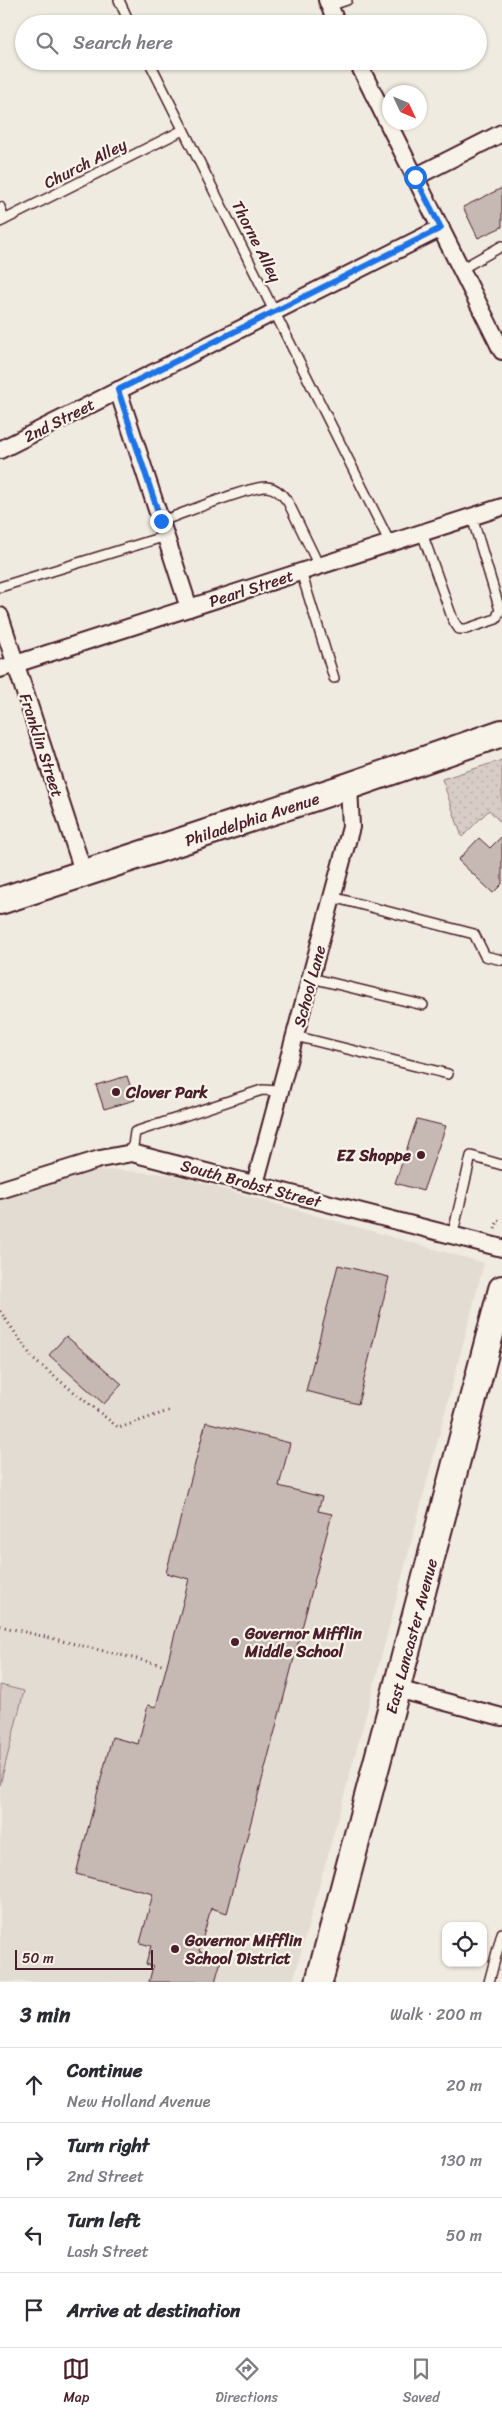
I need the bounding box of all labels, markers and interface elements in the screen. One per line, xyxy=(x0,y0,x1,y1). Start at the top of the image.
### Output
search box xyxy=(15,15,487,70)
text: Search here xyxy=(73,26,173,59)
icon: search xyxy=(33,29,61,57)
north arrow xyxy=(382,85,427,130)
street label: Church Alley xyxy=(38,130,133,197)
route start xyxy=(404,166,427,189)
street label: Thorne Alley xyxy=(224,195,290,288)
street label: 2nd Street xyxy=(18,390,100,451)
route end xyxy=(150,510,173,533)
street label: Pearl Street xyxy=(205,561,297,616)
street label: Franklin Street xyxy=(11,689,72,801)
street label: Philadelphia Avenue xyxy=(181,784,323,855)
street label: School Lane xyxy=(285,942,334,1030)
place label: Clover Park xyxy=(125,1078,208,1107)
marker: Clover Park xyxy=(110,1086,122,1098)
place label: EZ Shoppe xyxy=(337,1141,412,1170)
marker: EZ Shoppe xyxy=(415,1149,427,1161)
street label: South Brobst Street xyxy=(177,1151,325,1216)
street label: East Lancaster Avenue xyxy=(377,1555,446,1717)
place label: Governor Mifflin Middle School xyxy=(244,1619,362,1666)
marker: Governor Mifflin Middle School xyxy=(229,1636,241,1648)
map controls xyxy=(442,1922,487,1967)
button: locate xyxy=(442,1922,487,1967)
place label: Governor Mifflin School District xyxy=(184,1926,302,1973)
marker: Governor Mifflin School District xyxy=(169,1943,181,1955)
text: 50 m xyxy=(22,1946,54,1971)
scale bar xyxy=(15,1947,152,1970)
text: 3 min xyxy=(20,1996,70,2034)
text: Walk · 200 m xyxy=(390,2000,482,2029)
text: Continue xyxy=(67,2054,143,2087)
icon: ahead xyxy=(20,2071,48,2099)
text: 20 m xyxy=(446,2071,482,2100)
text: New Holland Avenue xyxy=(67,2087,210,2116)
text: Turn right xyxy=(67,2129,149,2162)
icon: right xyxy=(20,2146,48,2174)
text: 130 m xyxy=(440,2146,482,2175)
text: 2nd Street xyxy=(67,2162,144,2191)
text: Turn left xyxy=(67,2204,140,2237)
icon: left xyxy=(20,2221,48,2249)
text: 50 m xyxy=(446,2221,482,2250)
text: Lash Street xyxy=(67,2237,149,2266)
text: Arrive at destination xyxy=(67,2294,240,2327)
icon: arrive xyxy=(20,2296,48,2324)
tab: Map xyxy=(62,2355,90,2410)
tab: Directions xyxy=(215,2355,278,2410)
tab: Saved xyxy=(403,2355,440,2410)

